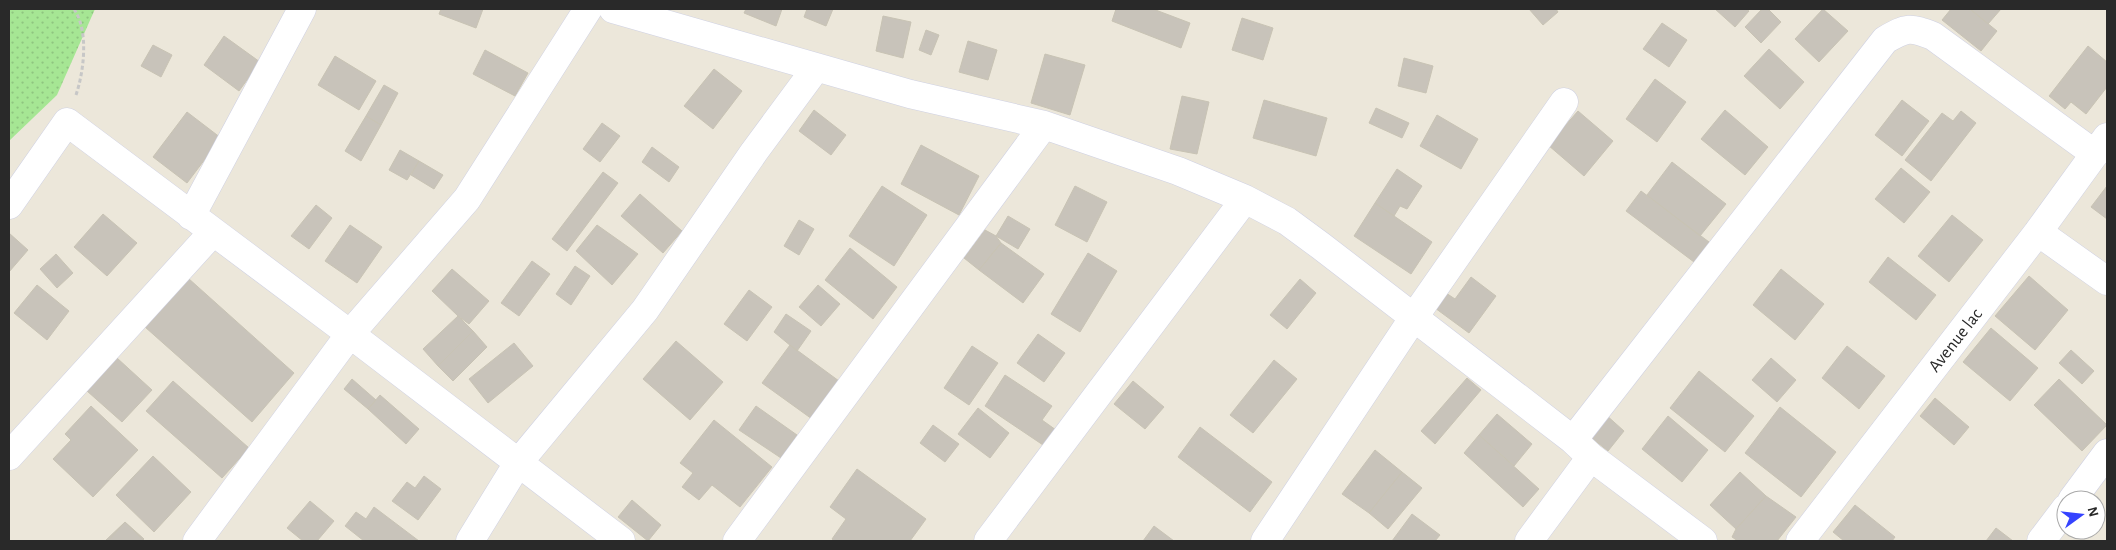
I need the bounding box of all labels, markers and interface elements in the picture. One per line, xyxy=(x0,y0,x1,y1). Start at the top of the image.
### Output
street label: Avenue lac xyxy=(1926,305,1986,376)
north arrow xyxy=(2056,490,2106,540)
text: N xyxy=(2085,505,2101,518)

